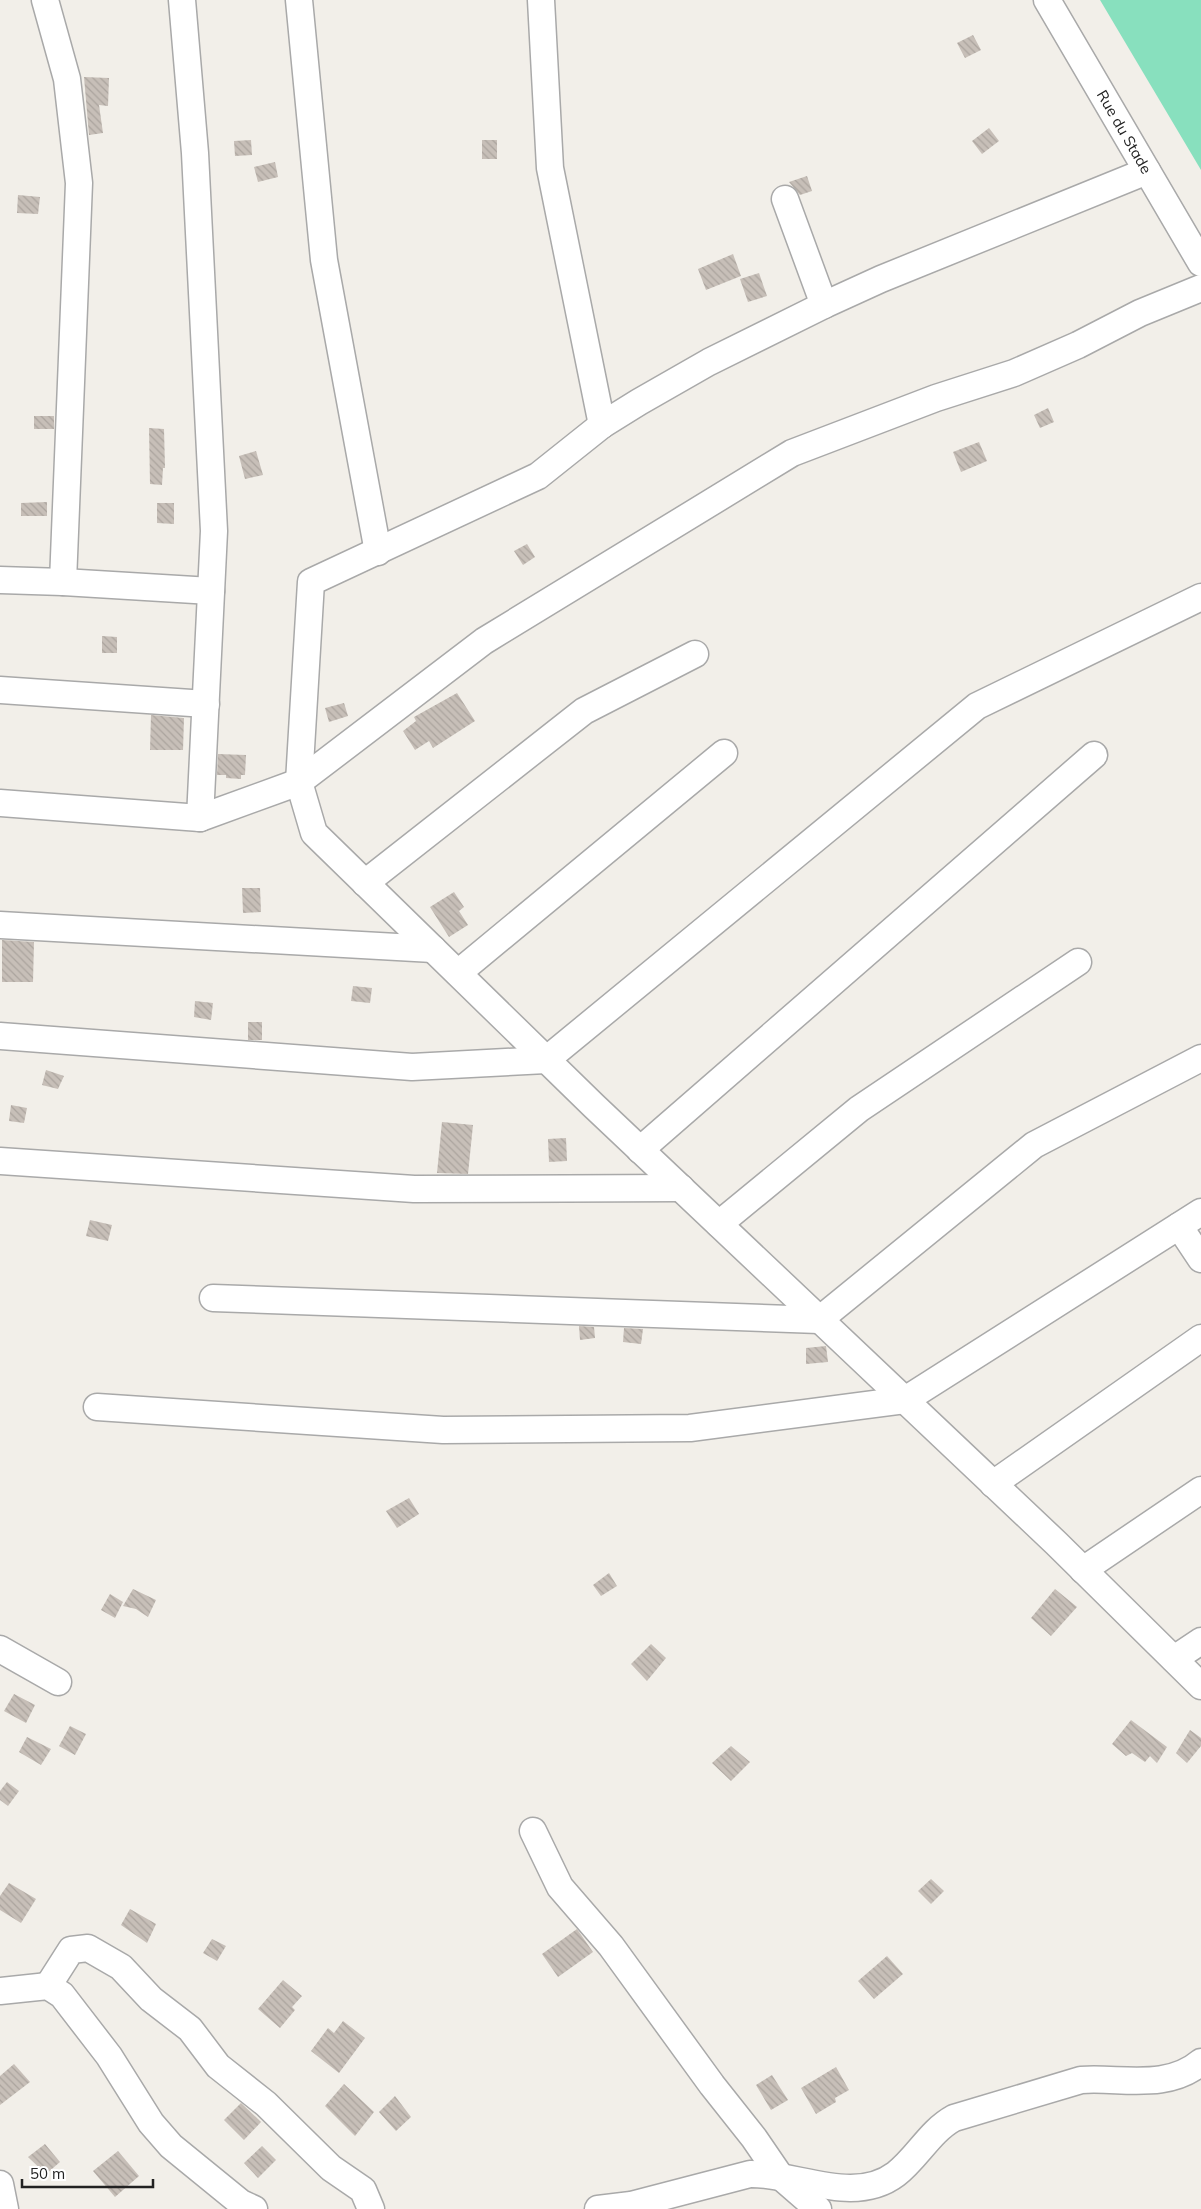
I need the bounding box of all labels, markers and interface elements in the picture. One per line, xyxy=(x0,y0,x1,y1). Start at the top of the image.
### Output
street label: Rue du Stade xyxy=(1093,87,1156,177)
scale bar xyxy=(22,2156,154,2188)
text: 50 m xyxy=(30,2164,65,2183)

